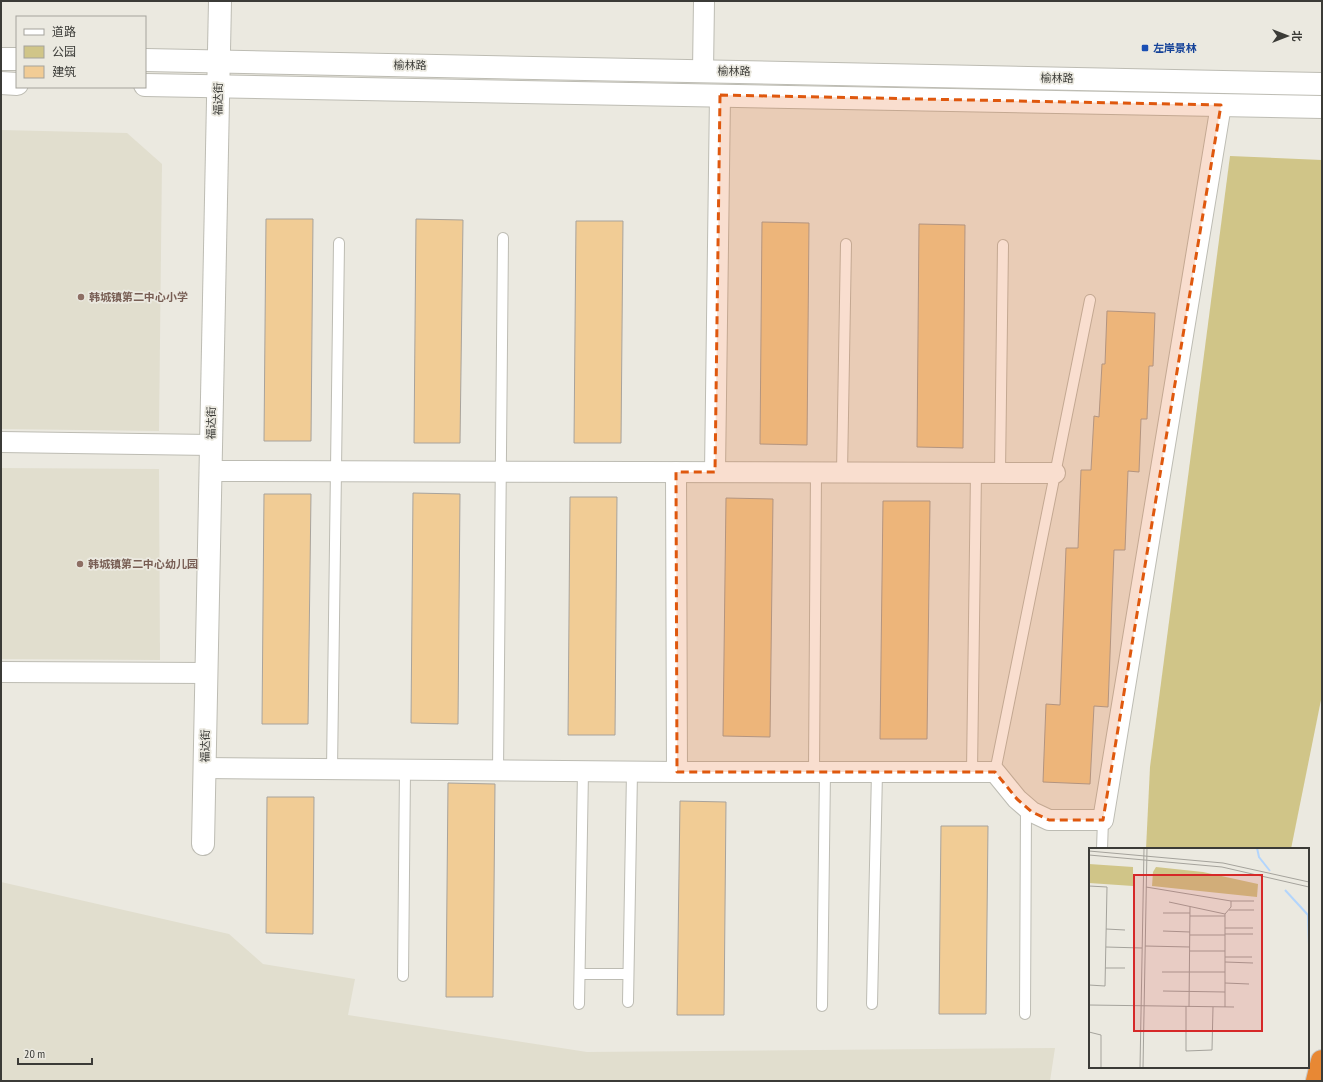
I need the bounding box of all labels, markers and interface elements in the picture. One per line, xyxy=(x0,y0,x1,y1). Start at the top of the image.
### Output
legend xyxy=(16,16,146,88)
north arrow xyxy=(1267,16,1307,56)
text: 道路 xyxy=(52,24,76,39)
text: 北 xyxy=(1290,31,1304,42)
place label: 左岸景林 xyxy=(1153,41,1197,55)
marker: 左岸景林 xyxy=(1140,43,1150,53)
text: 公园 xyxy=(52,44,76,59)
street label: 榆林路 xyxy=(393,58,427,72)
text: 建筑 xyxy=(52,64,76,79)
street label: 榆林路 xyxy=(717,64,751,78)
street label: 榆林路 xyxy=(1040,71,1074,85)
street label: 福达街 xyxy=(211,82,225,116)
place label: 韩城镇第二中心小学 xyxy=(89,290,188,304)
marker: 韩城镇第二中心小学 xyxy=(76,292,86,302)
street label: 福达街 xyxy=(204,406,218,440)
place label: 韩城镇第二中心幼儿园 xyxy=(88,557,198,571)
marker: 韩城镇第二中心幼儿园 xyxy=(75,559,85,569)
street label: 福达街 xyxy=(198,729,212,763)
inset map xyxy=(1089,848,1309,1068)
scale bar xyxy=(18,1040,92,1066)
text: 20 m xyxy=(24,1046,45,1061)

